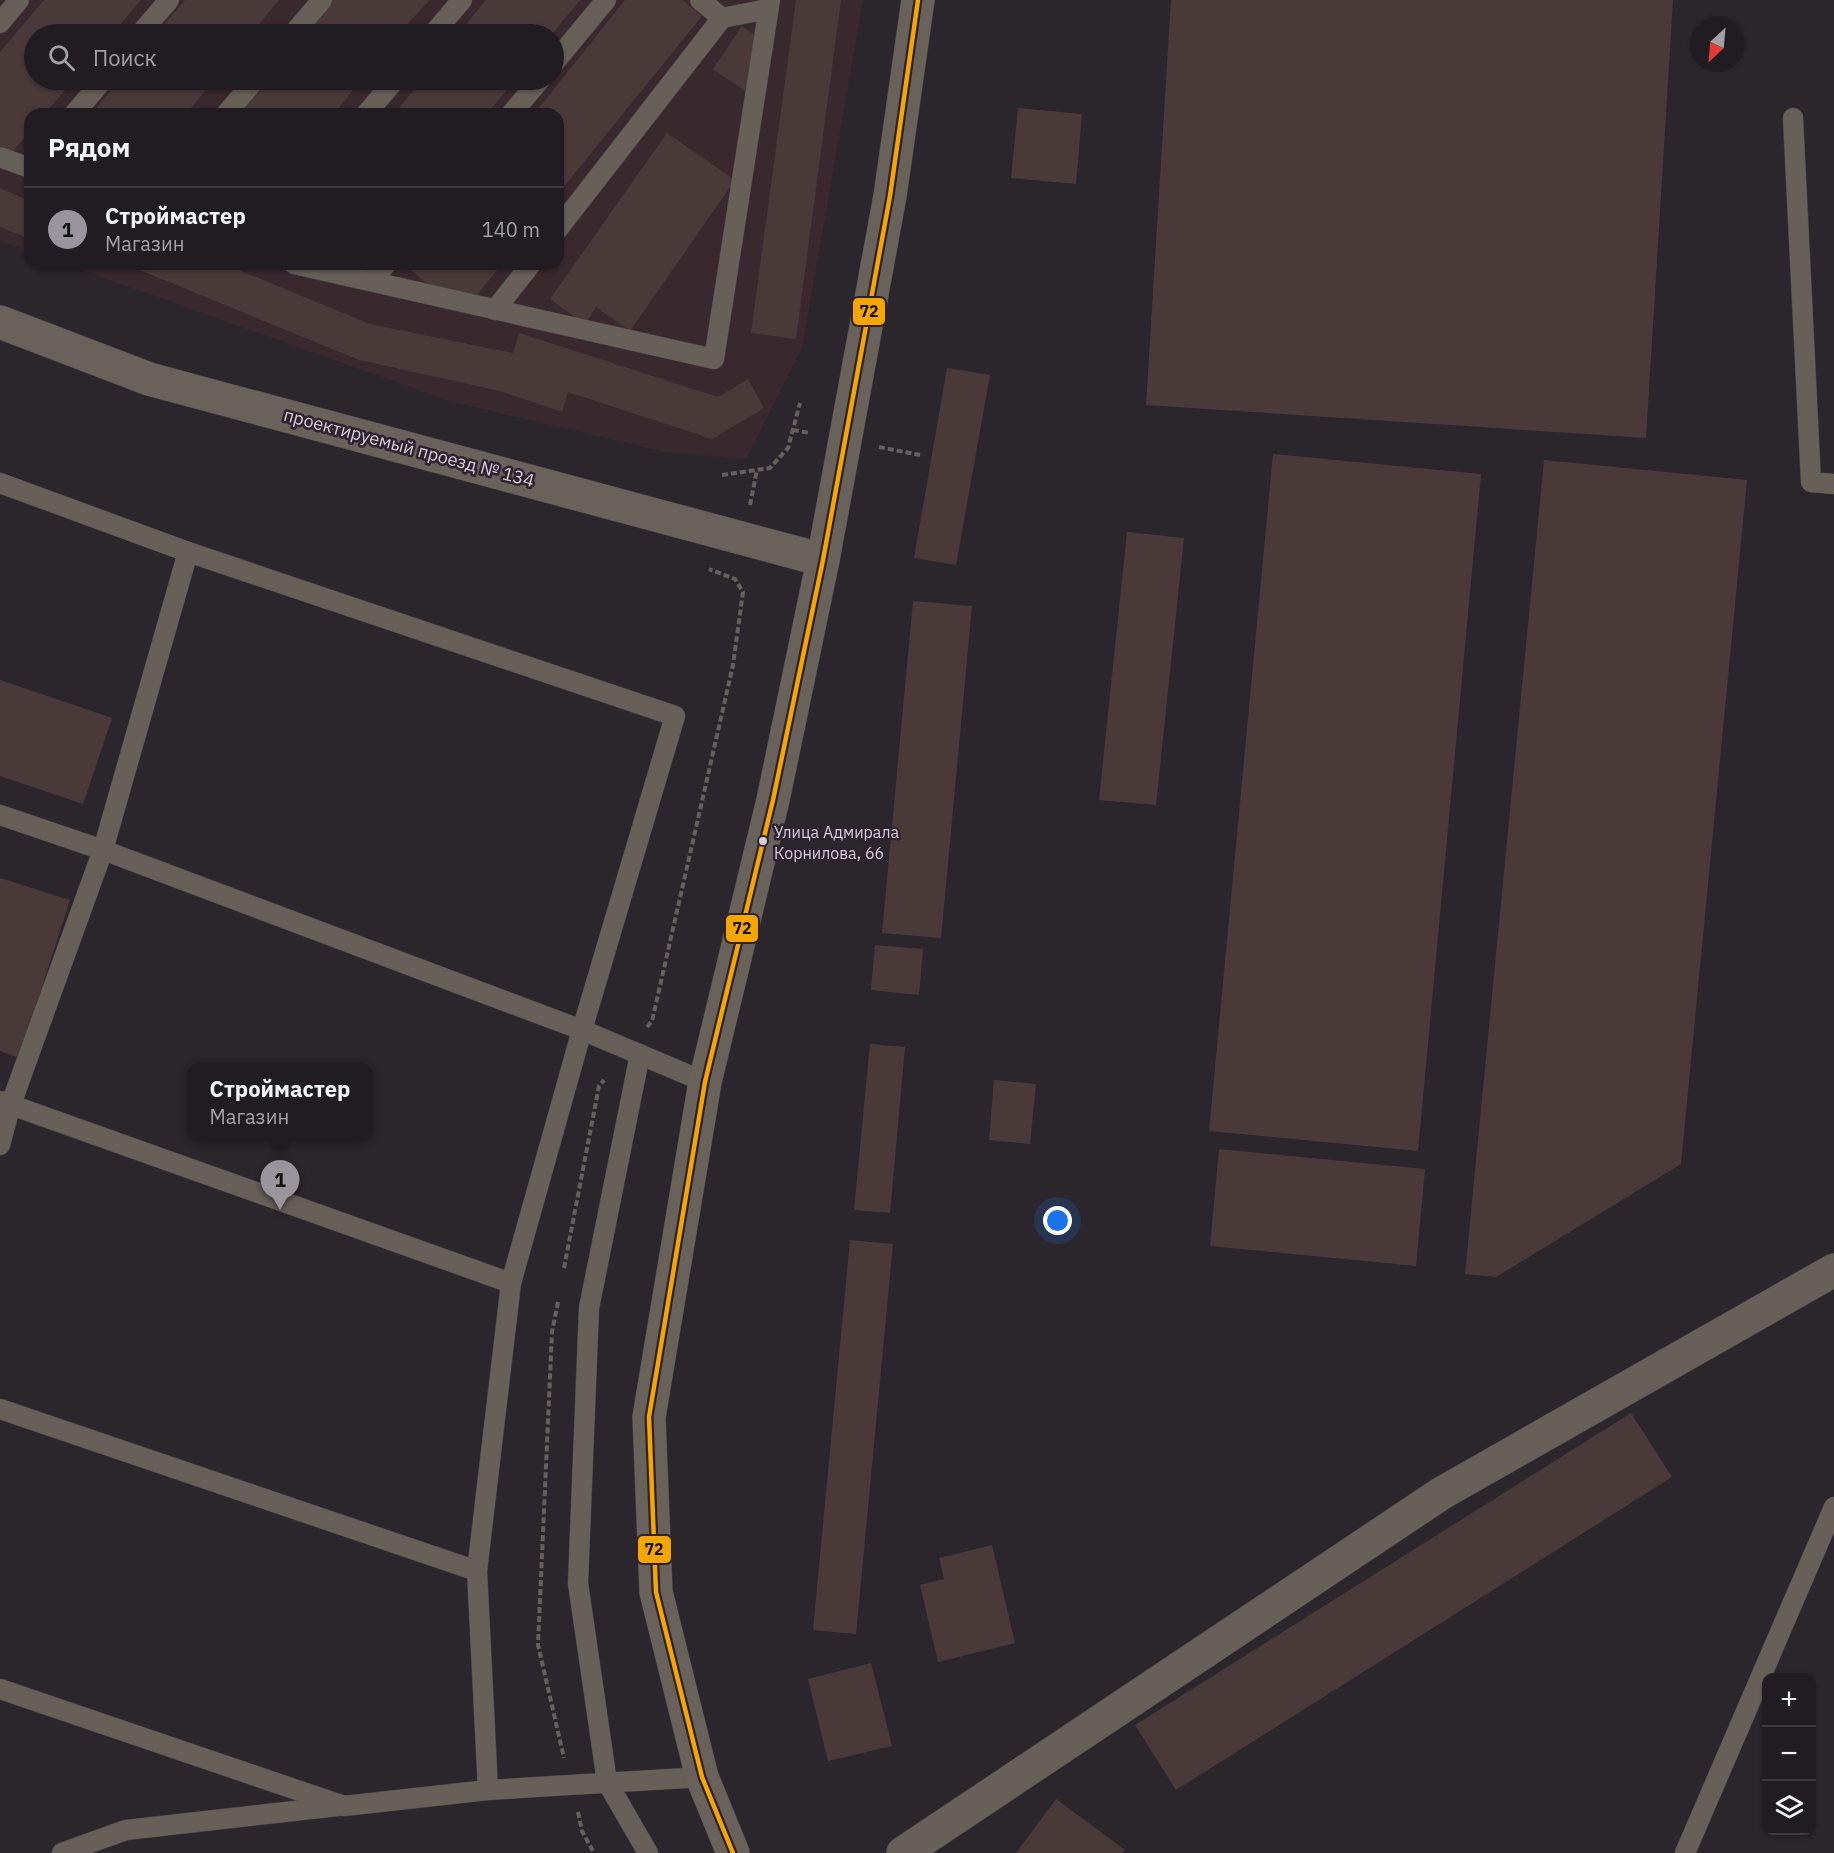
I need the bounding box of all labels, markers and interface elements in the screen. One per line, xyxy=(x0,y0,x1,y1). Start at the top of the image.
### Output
north arrow xyxy=(1690,18,1744,72)
search box xyxy=(24,24,564,90)
icon: search xyxy=(45,41,78,74)
text: Поиск xyxy=(93,43,157,72)
text: Рядом xyxy=(48,130,130,164)
text: Строймастер xyxy=(105,201,246,230)
text: 1 xyxy=(62,216,74,243)
text: 140 m xyxy=(482,216,540,243)
text: Магазин xyxy=(105,230,185,257)
line badge: 72 xyxy=(852,297,886,326)
text: 72 xyxy=(859,301,879,321)
street label: проектируемый проезд № 134 xyxy=(281,403,537,492)
place label: Улица Адмирала Корнилова, 66 xyxy=(774,822,900,863)
marker: Улица Адмирала Корнилова, 66 xyxy=(757,835,769,847)
line badge: 72 xyxy=(725,914,759,943)
text: 72 xyxy=(732,918,752,938)
popup xyxy=(187,1063,373,1141)
text: Строймастер xyxy=(210,1074,350,1103)
text: Магазин xyxy=(210,1103,289,1130)
pin: 1 xyxy=(260,1160,300,1210)
your location xyxy=(1043,1206,1072,1235)
line badge: 72 xyxy=(637,1535,672,1564)
text: 72 xyxy=(644,1539,664,1559)
map controls xyxy=(1762,1673,1816,1835)
button: + xyxy=(1762,1673,1816,1727)
button: − xyxy=(1762,1727,1816,1781)
button: layers xyxy=(1762,1781,1816,1835)

